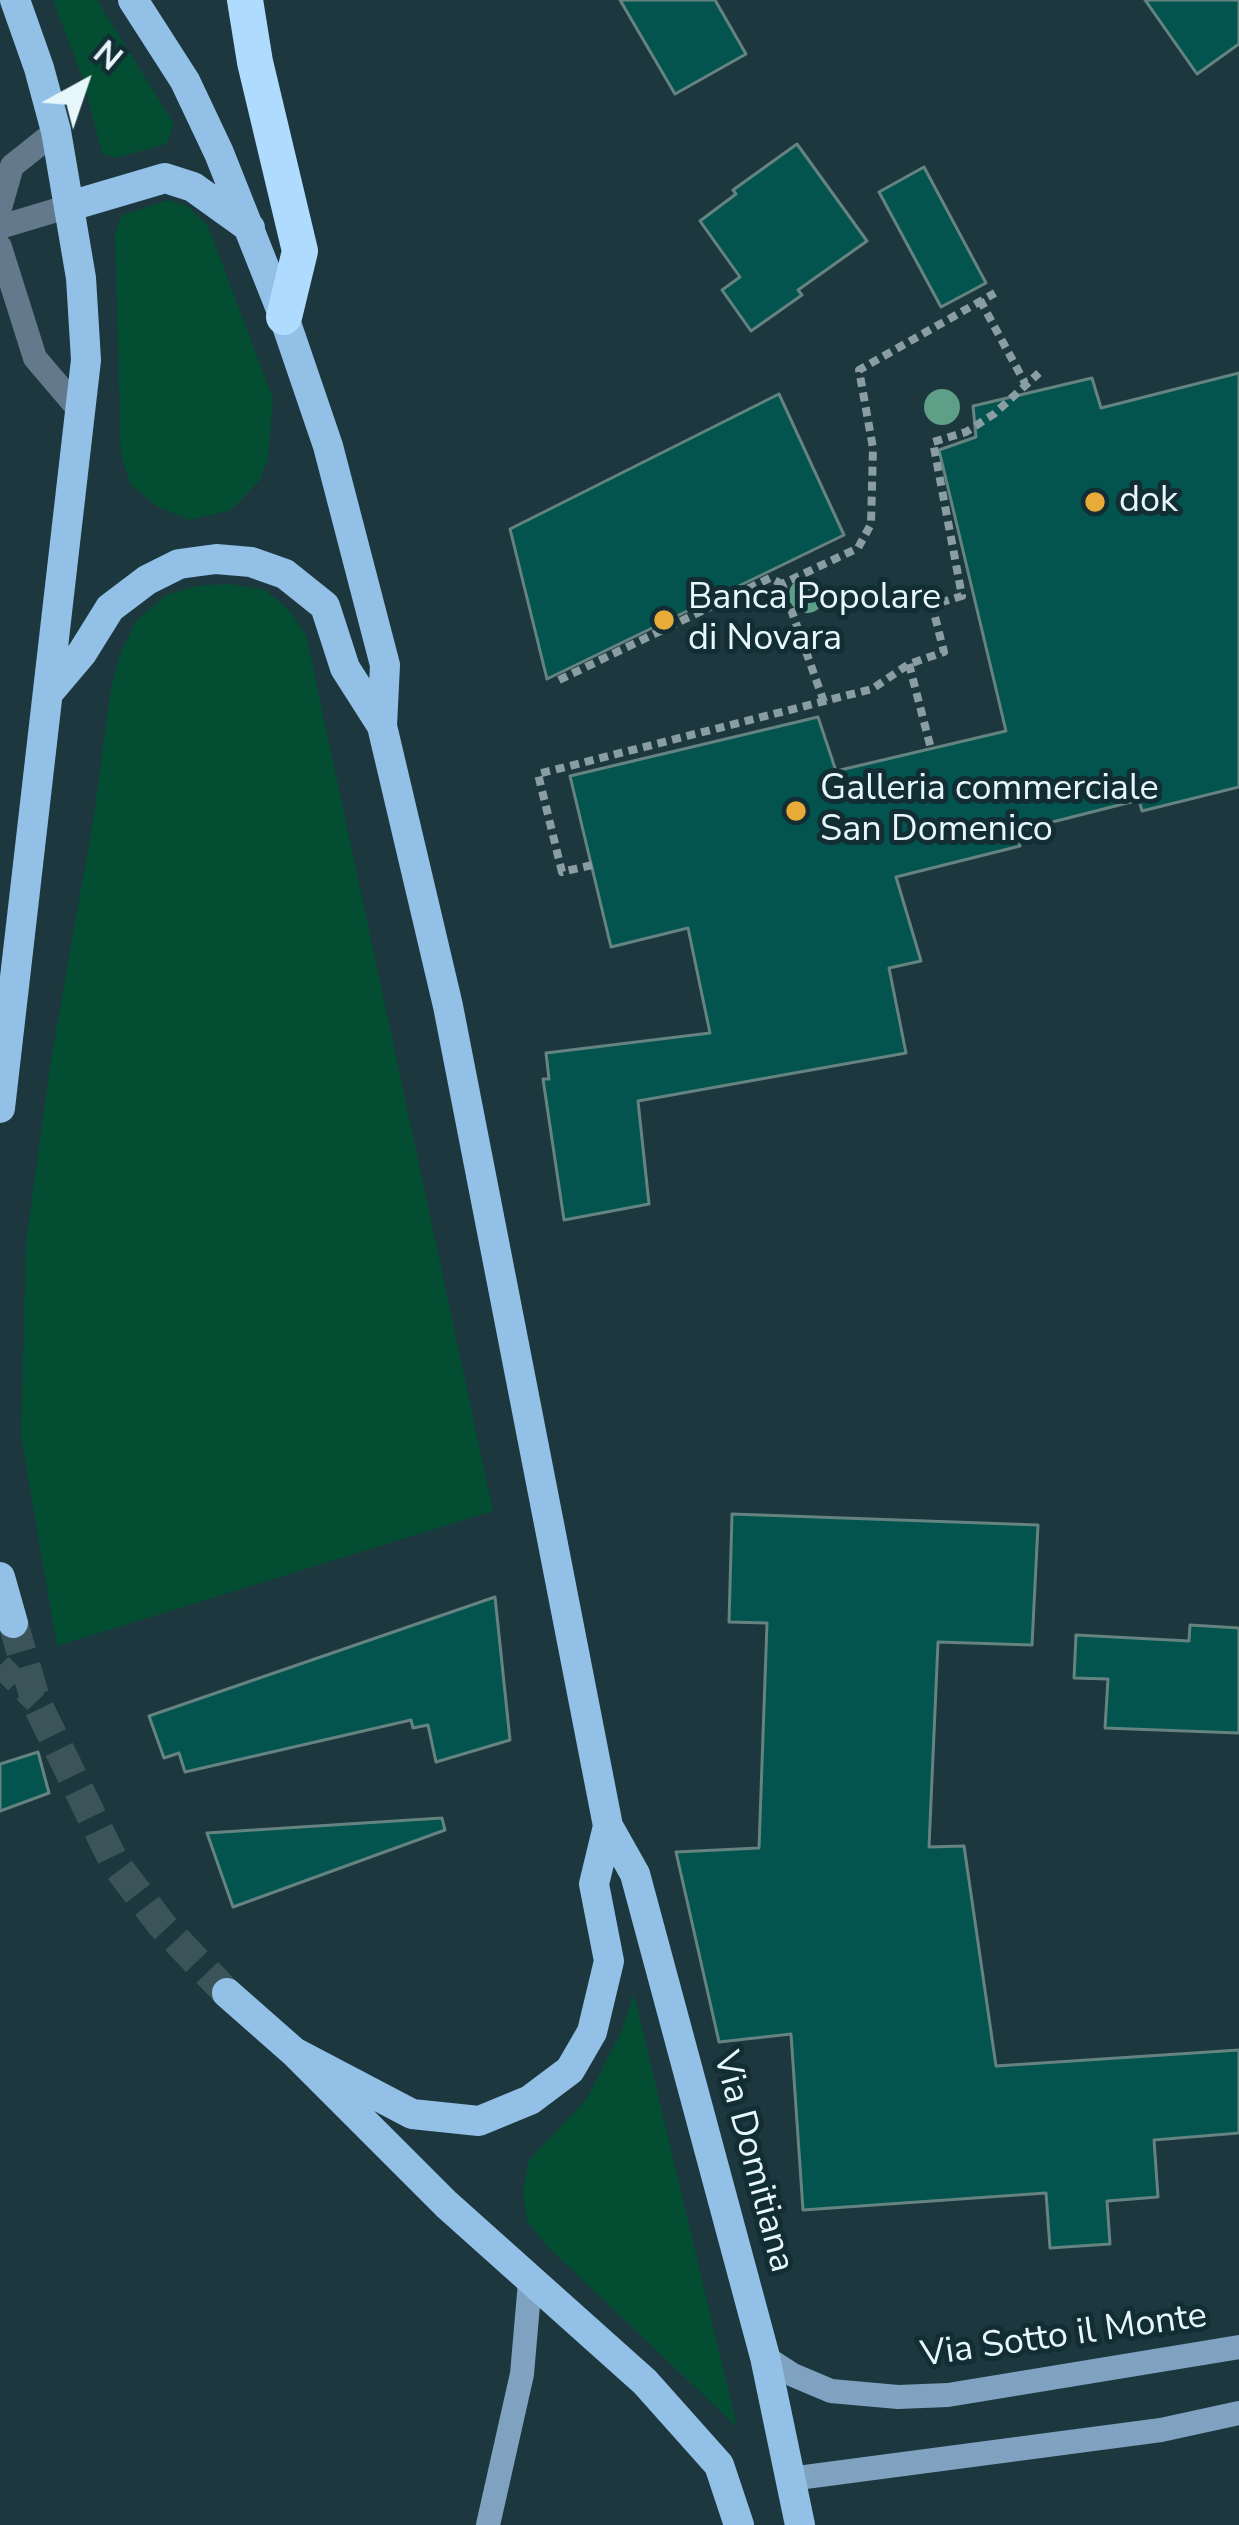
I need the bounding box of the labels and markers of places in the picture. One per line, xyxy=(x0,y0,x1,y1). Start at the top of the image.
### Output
place label: dok xyxy=(1119,480,1178,524)
marker: dok xyxy=(1082,489,1108,515)
place label: Banca Popolare di Novara xyxy=(688,577,941,662)
marker: Banca Popolare di Novara xyxy=(651,607,677,633)
place label: Galleria commerciale San Domenico xyxy=(820,768,1159,853)
marker: Galleria commerciale San Domenico xyxy=(783,798,809,824)

